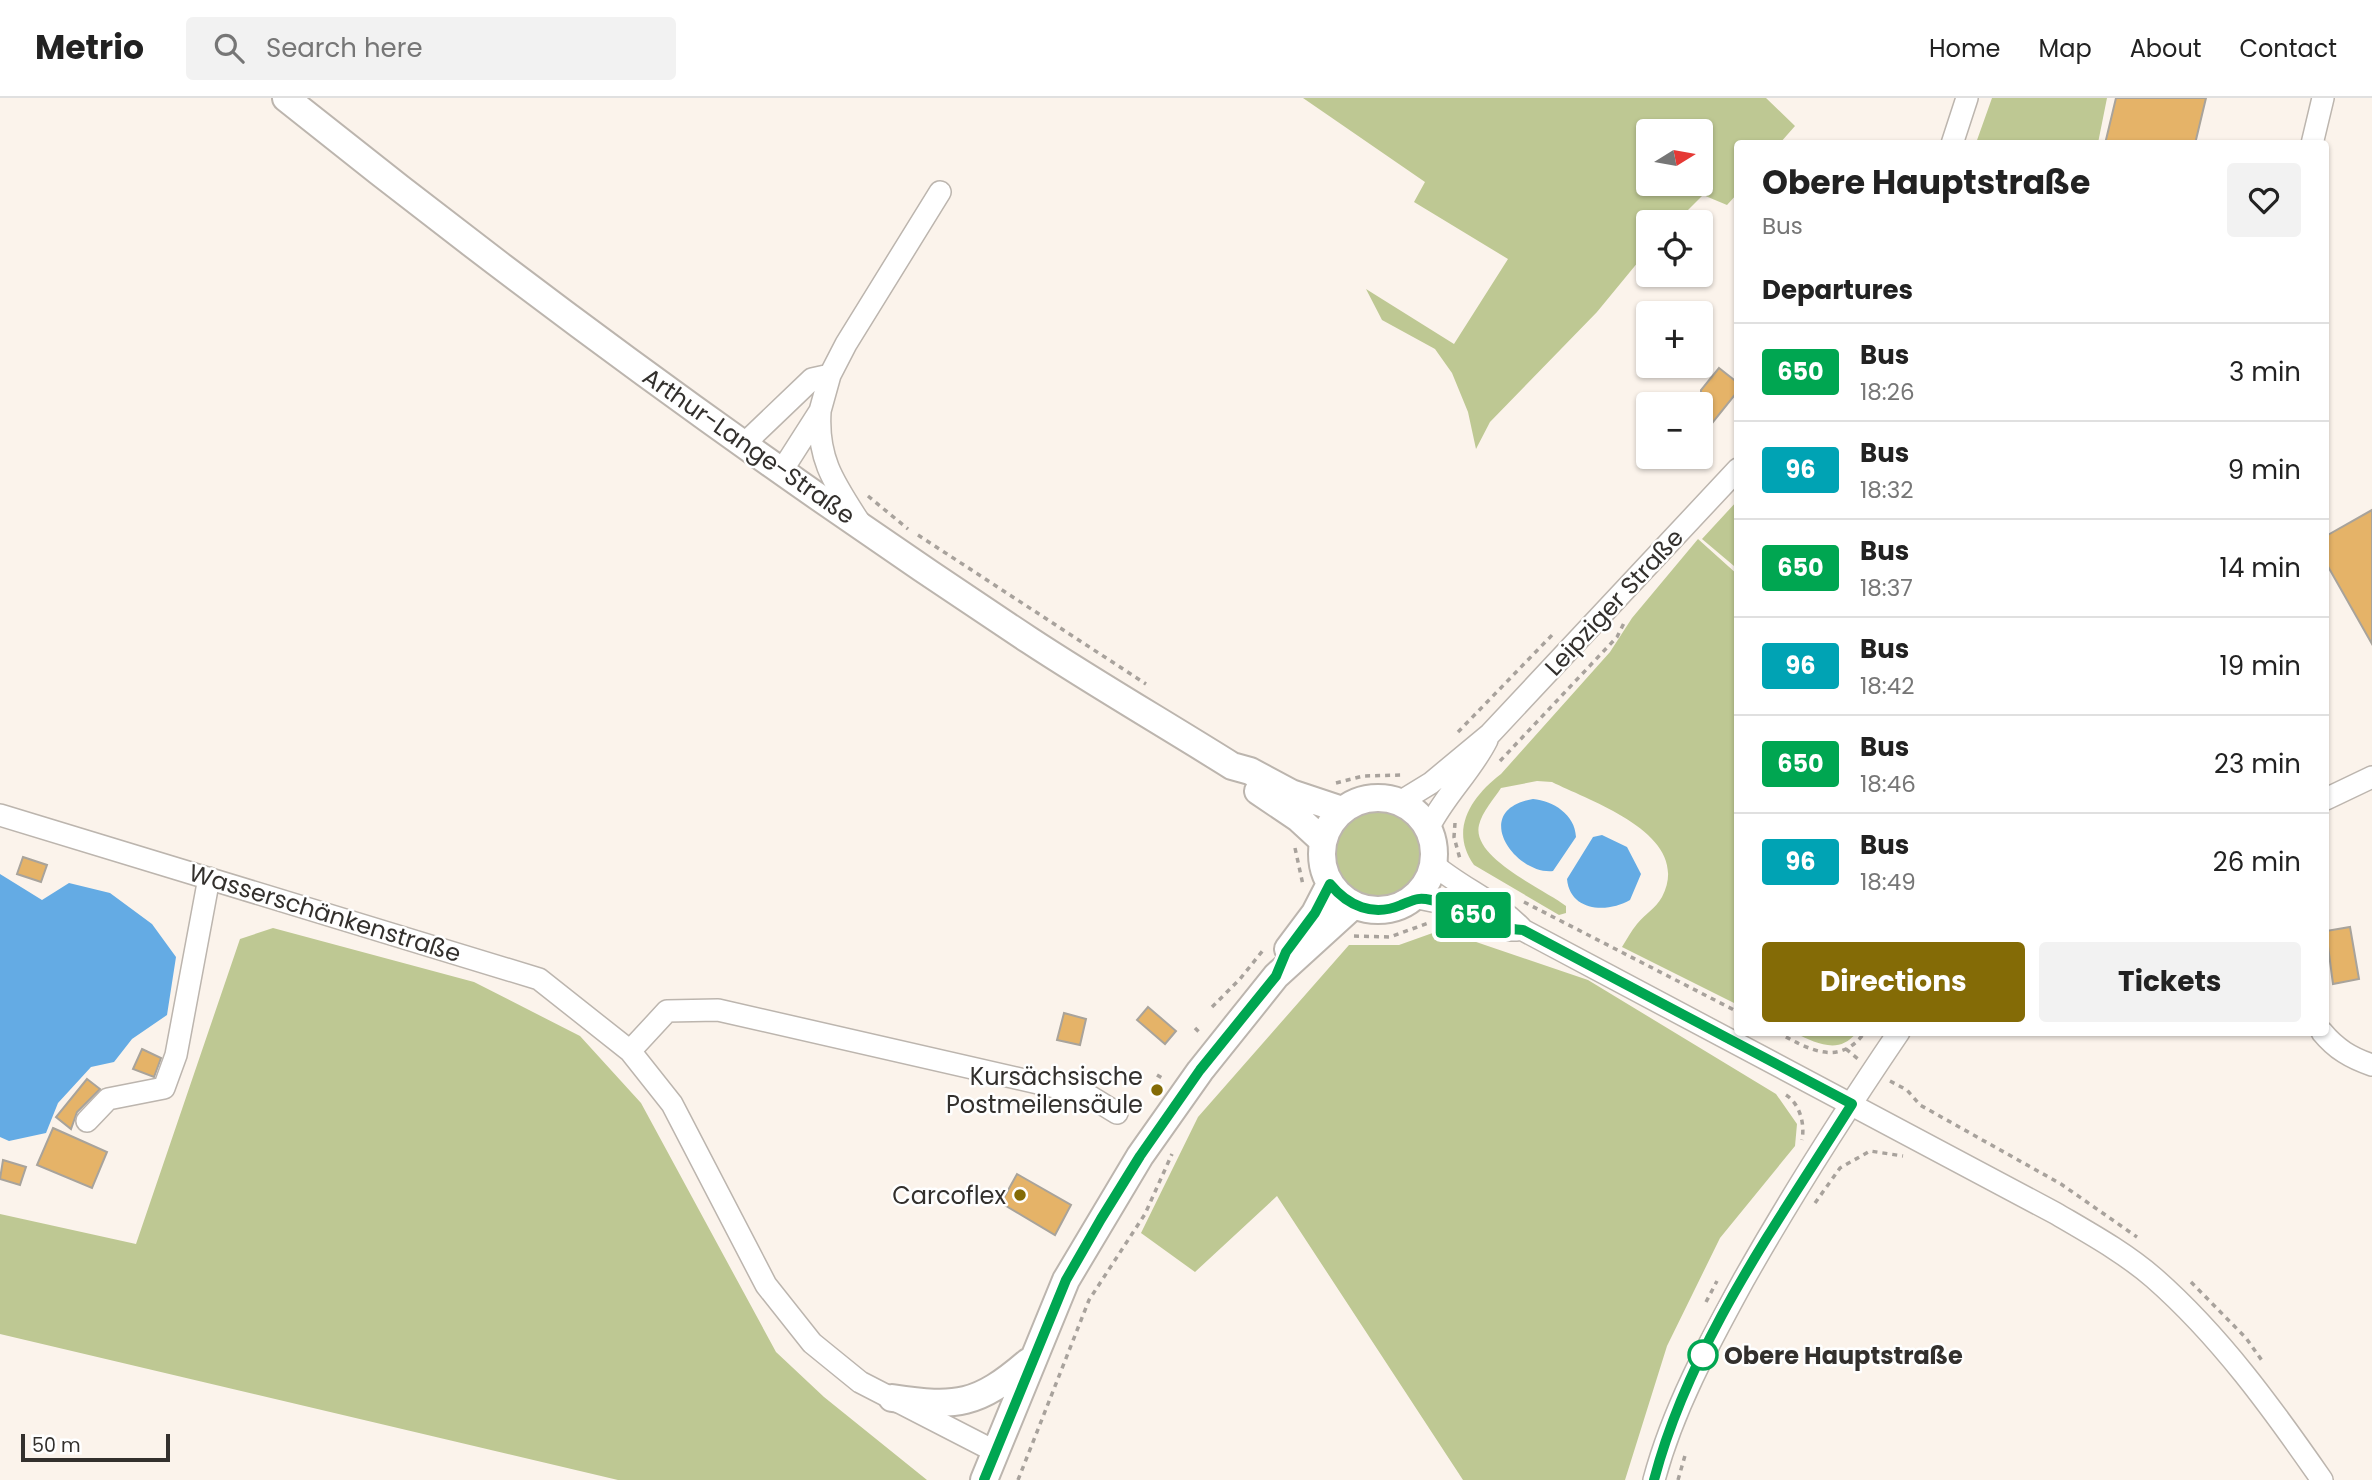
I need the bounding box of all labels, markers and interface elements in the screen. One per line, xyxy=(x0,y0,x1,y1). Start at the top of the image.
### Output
search box xyxy=(186,17,676,80)
text: Metrio xyxy=(35,24,144,71)
icon: search xyxy=(210,29,248,67)
text: Search here xyxy=(266,30,423,66)
text: Home xyxy=(1929,32,2001,65)
text: Map xyxy=(2039,32,2092,65)
text: About xyxy=(2130,32,2201,65)
text: Contact xyxy=(2239,32,2337,65)
north arrow xyxy=(1636,119,1713,196)
map controls xyxy=(1636,119,1713,469)
text: Obere Hauptstraße xyxy=(1762,159,2090,206)
button: heart xyxy=(2227,163,2301,237)
button: locate xyxy=(1636,210,1713,287)
text: Bus xyxy=(1762,210,1803,242)
text: Departures xyxy=(1762,272,1913,308)
button: + xyxy=(1636,301,1713,378)
text: Bus xyxy=(1860,337,1909,373)
text: 3 min xyxy=(2229,354,2301,390)
text: 650 xyxy=(1777,355,1824,388)
street label: Arthur-Lange-Straße xyxy=(636,360,862,532)
text: 18:26 xyxy=(1860,376,1915,408)
button: − xyxy=(1636,392,1713,469)
text: Bus xyxy=(1860,435,1909,471)
text: 9 min xyxy=(2228,452,2301,488)
text: 96 xyxy=(1785,453,1816,486)
text: 18:32 xyxy=(1860,474,1914,506)
street label: Leipziger Straße xyxy=(1537,521,1691,683)
text: Bus xyxy=(1860,533,1909,569)
text: 14 min xyxy=(2220,550,2301,586)
text: 650 xyxy=(1777,551,1824,584)
text: 18:37 xyxy=(1860,572,1913,604)
text: Bus xyxy=(1860,631,1909,667)
text: 19 min xyxy=(2220,648,2301,684)
text: 96 xyxy=(1785,649,1816,682)
text: 18:42 xyxy=(1860,670,1914,702)
text: Bus xyxy=(1860,729,1909,765)
text: 23 min xyxy=(2214,746,2301,782)
text: 650 xyxy=(1777,747,1824,780)
text: 18:46 xyxy=(1860,768,1916,800)
text: Bus xyxy=(1860,827,1909,863)
text: 26 min xyxy=(2213,844,2301,880)
text: 96 xyxy=(1785,845,1816,878)
street label: Wasserschänkenstraße xyxy=(185,856,465,970)
text: 18:49 xyxy=(1860,866,1916,898)
line badge: 650 xyxy=(1433,892,1513,938)
text: 650 xyxy=(1450,898,1496,931)
button: Directions xyxy=(1762,942,2025,1022)
button: Tickets xyxy=(2039,942,2301,1022)
place label: Kursächsische Postmeilensäule xyxy=(946,1060,1143,1121)
marker: Kursächsische Postmeilensäule xyxy=(1149,1082,1165,1098)
place label: Carcoflex xyxy=(892,1179,1006,1212)
marker: Carcoflex xyxy=(1012,1187,1028,1203)
place label: Obere Hauptstraße xyxy=(1724,1339,1963,1372)
marker: Obere Hauptstraße xyxy=(1688,1340,1718,1370)
scale bar xyxy=(21,1431,170,1463)
text: 50 m xyxy=(32,1432,81,1459)

